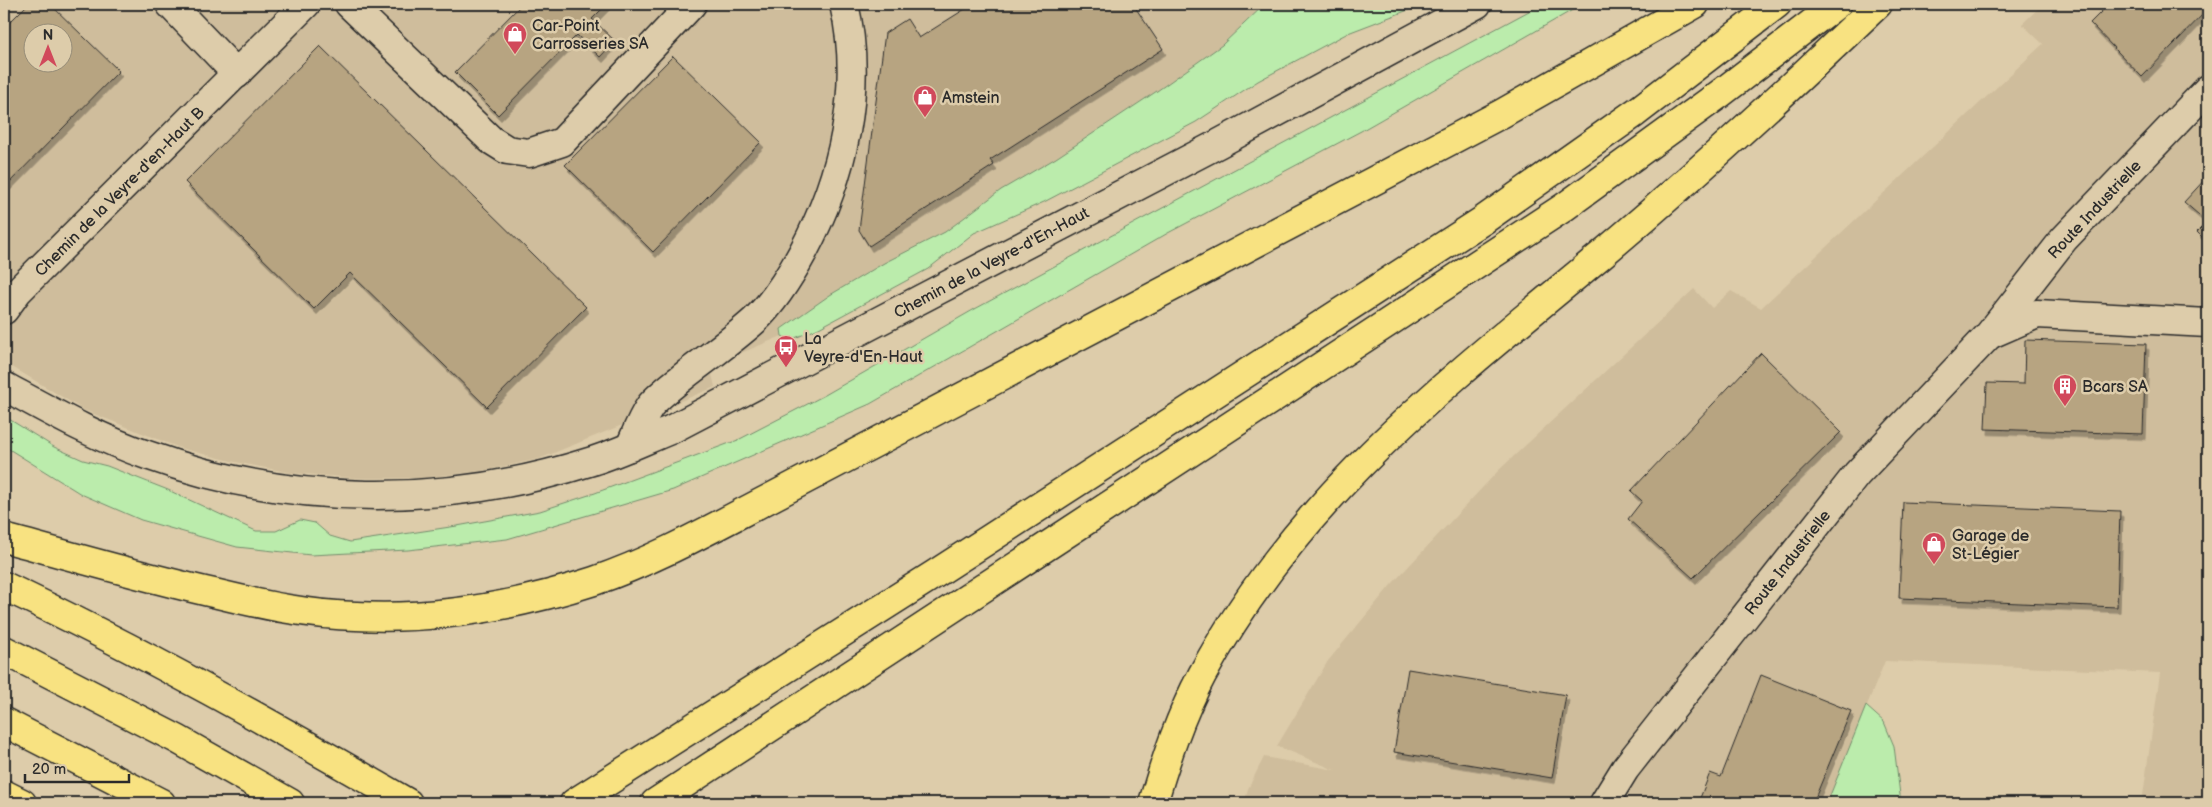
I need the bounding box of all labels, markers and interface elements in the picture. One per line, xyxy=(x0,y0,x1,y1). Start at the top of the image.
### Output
place label: Car-Point Carrosseries SA xyxy=(532,17,649,54)
shop icon: Car-Point Carrosseries SA xyxy=(502,21,528,55)
north arrow xyxy=(22,22,72,72)
text: N xyxy=(43,27,53,44)
shop icon: Amstein xyxy=(912,84,938,118)
place label: Amstein xyxy=(942,89,1000,108)
street label: Chemin de la Veyre-d'en-Haut B xyxy=(31,103,209,281)
street label: Route Industrielle xyxy=(2045,156,2146,263)
street label: Chemin de la Veyre-d'En-Haut xyxy=(891,204,1093,323)
place label: La Veyre-d'En-Haut xyxy=(804,330,923,367)
bus stop icon: La Veyre-d'En-Haut xyxy=(773,334,799,368)
building icon: Bcars SA xyxy=(2052,373,2078,407)
place label: Bcars SA xyxy=(2082,378,2148,397)
street label: Route Industrielle xyxy=(1741,506,1835,619)
place label: Garage de St-Légier xyxy=(1952,527,2030,564)
shop icon: Garage de St-Légier xyxy=(1921,531,1947,565)
scale bar xyxy=(25,752,129,784)
text: 20 m xyxy=(32,760,66,779)

